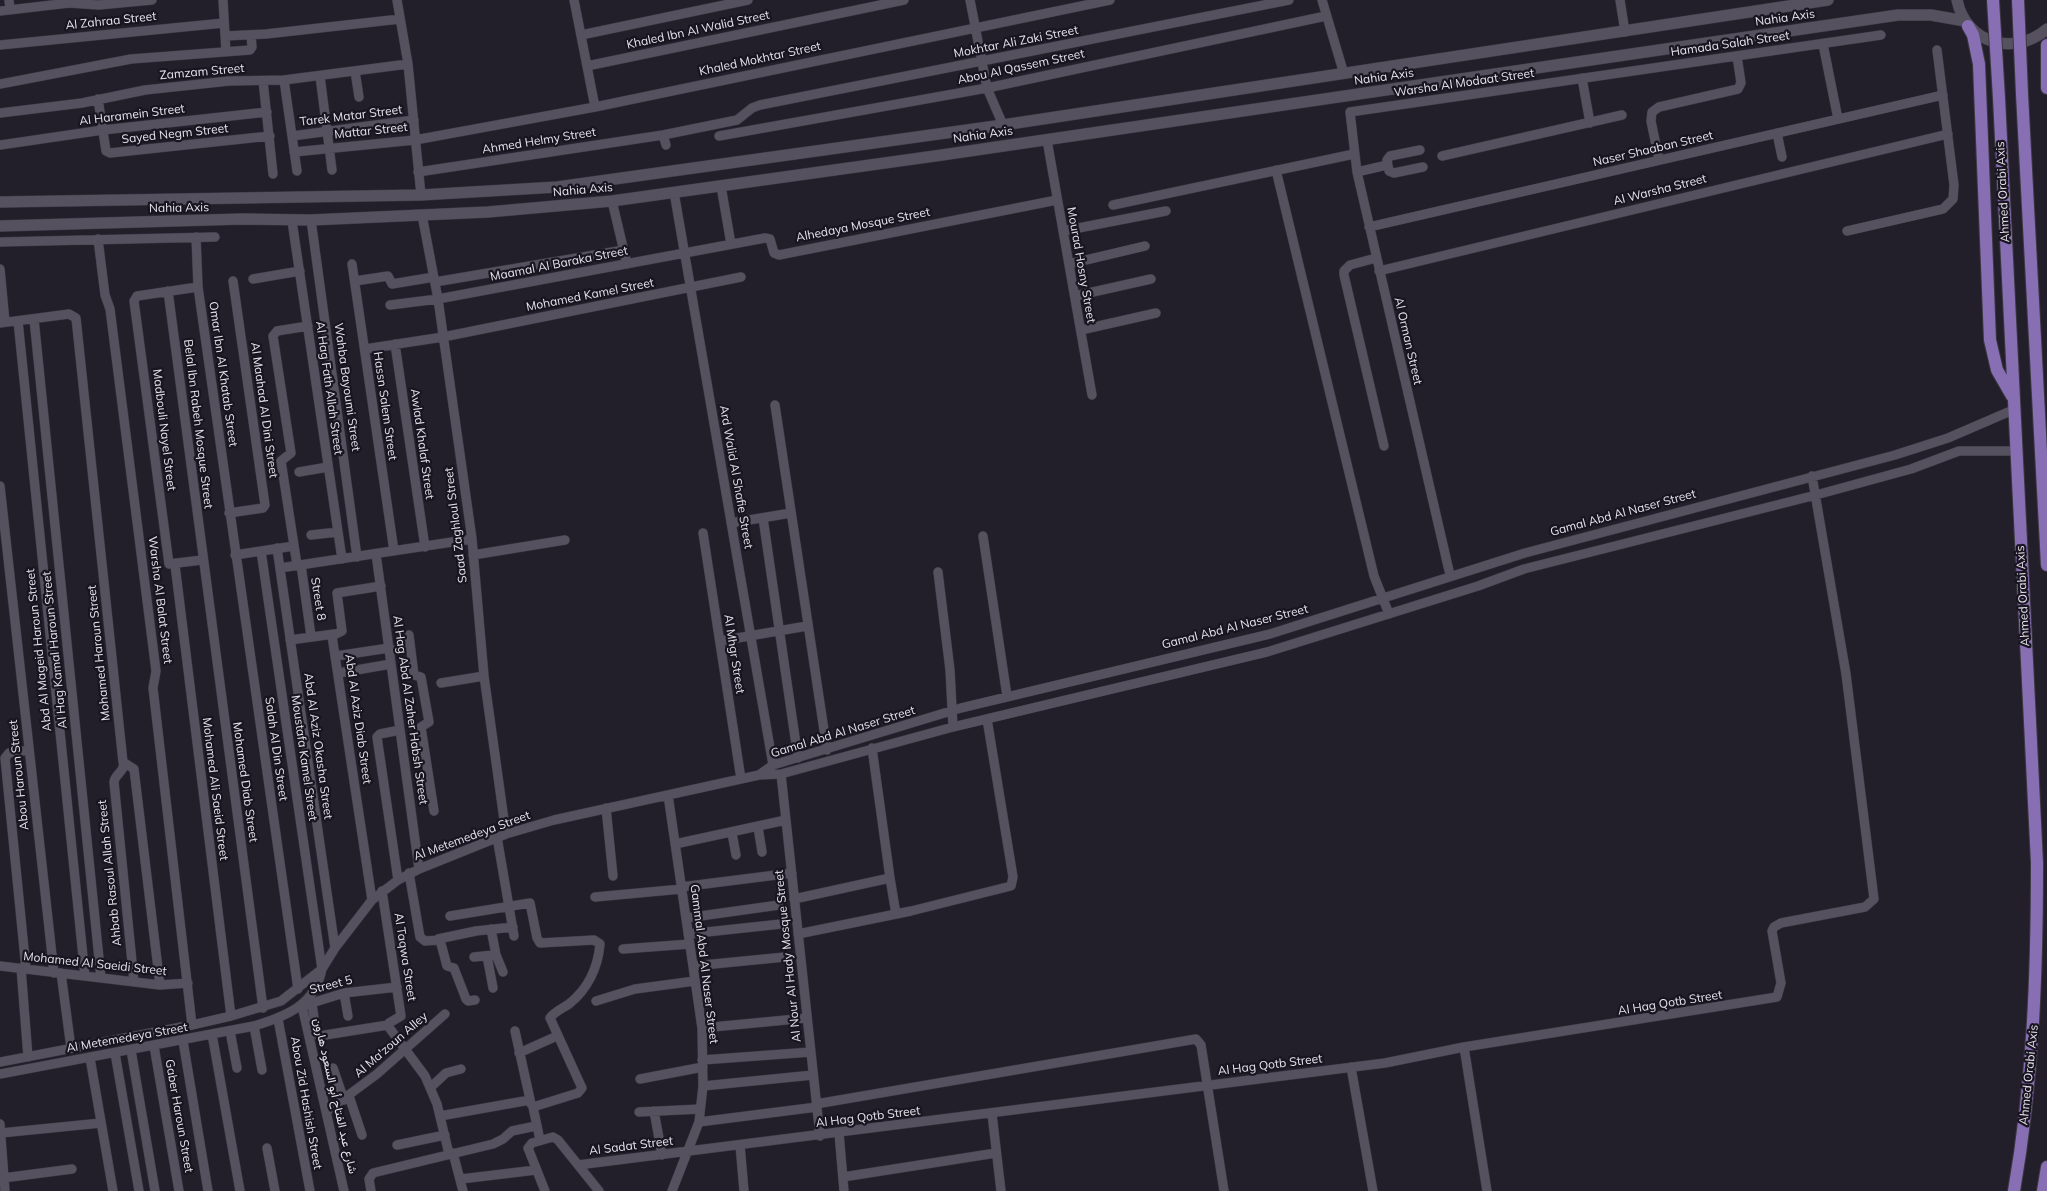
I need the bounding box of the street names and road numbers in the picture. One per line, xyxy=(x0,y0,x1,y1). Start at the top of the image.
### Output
street label: Nahia Axis xyxy=(1754,7,1816,29)
street label: Khaled Ibn Al Walid Street xyxy=(625,8,771,52)
street label: Al Zahraa Street xyxy=(65,9,157,33)
street label: Mokhtar Ali Zaki Street xyxy=(953,23,1079,61)
street label: Hamada Salah Street xyxy=(1670,29,1790,59)
street label: Khaled Mokhtar Street xyxy=(698,39,822,79)
street label: Abou Al Qassem Street xyxy=(956,46,1086,88)
street label: Zamzam Street xyxy=(159,61,245,83)
street label: Nahia Axis xyxy=(1353,66,1415,88)
street label: Warsha Al Modaat Street xyxy=(1393,66,1535,100)
street label: Al Haramein Street xyxy=(79,101,185,129)
street label: Tarek Matar Street xyxy=(299,103,403,129)
street label: Mattar Street xyxy=(334,120,408,142)
street label: Sayed Negm Street xyxy=(121,121,229,147)
street label: Nahia Axis xyxy=(952,124,1014,146)
street label: Ahmed Helmy Street xyxy=(481,125,597,157)
street label: Naser Shaaban Street xyxy=(1592,128,1714,170)
street label: Ahmed Orabi Axis xyxy=(1993,141,2013,243)
street label: Al Warsha Street xyxy=(1612,171,1708,209)
street label: Nahia Axis xyxy=(552,180,614,200)
street label: Nahia Axis xyxy=(149,200,209,216)
street label: Alhedaya Mosque Street xyxy=(795,205,931,245)
street label: Mourad Hosny Street xyxy=(1064,206,1098,324)
street label: Maamal Al Baraka Street xyxy=(489,244,629,284)
street label: Mohamed Kamel Street xyxy=(525,276,655,314)
street label: Al Orman Street xyxy=(1391,296,1425,386)
street label: Omar Ibn Al Khatab Street xyxy=(206,300,240,448)
street label: Al Hag Fath Allah Street xyxy=(312,320,346,456)
street label: Wahba Bayoumi Street xyxy=(331,322,363,452)
street label: Belal Ibn Rabeh Mosque Street xyxy=(180,338,216,510)
street label: Al Maahad Al Dini Street xyxy=(247,341,281,479)
street label: Hassn Salem Street xyxy=(370,351,400,461)
street label: Madbouli Nayel Street xyxy=(149,368,179,492)
street label: Awlad Khalaf Street xyxy=(407,388,437,500)
street label: Ard Walid Al Shafie Street xyxy=(716,404,756,550)
street label: Saad Zaghloul Street xyxy=(442,466,470,584)
street label: Gamal Abd Al Naser Street xyxy=(1549,487,1697,539)
street label: Warsha Al Balat Street xyxy=(145,535,175,665)
street label: Ahmed Orabi Axis xyxy=(2013,545,2033,647)
street label: Abd Al Mageid Haroun Street xyxy=(23,568,55,732)
street label: Al Hag Kamal Haroun Street xyxy=(40,571,70,729)
street label: Street 8 xyxy=(307,576,329,622)
street label: Mohamed Haroun Street xyxy=(85,584,113,722)
street label: Gamal Abd Al Naser Street xyxy=(1160,602,1310,652)
street label: Al Mhgr Street xyxy=(721,613,747,695)
street label: Al Hag Abd Al Zaher Habsh Street xyxy=(390,614,430,806)
street label: Abd Al Aziz Diab Street xyxy=(342,653,374,785)
street label: Abd Al Aziz Okasha Street xyxy=(301,672,335,820)
street label: Moustafa Kamel Street xyxy=(288,694,320,822)
street label: Salah Al Din Street xyxy=(262,696,290,802)
street label: Gamal Abd Al Naser Street xyxy=(769,703,917,761)
street label: Mohamed Ali Saeid Street xyxy=(199,717,231,861)
street label: Abou Haroun Street xyxy=(6,719,32,831)
street label: Mohamed Diab Street xyxy=(229,721,261,843)
street label: Ahbab Rasoul Allah Street xyxy=(95,799,125,947)
street label: Al Metemedeya Street xyxy=(412,808,532,864)
street label: Al Nour Al Hady Mosque Street xyxy=(772,869,804,1043)
street label: Gammal Abd Al Naser Street xyxy=(687,883,721,1045)
street label: Al Taqwa Street xyxy=(391,912,419,1002)
street label: Mohamed Al Saeidi Street xyxy=(23,949,167,979)
street label: Street 5 xyxy=(308,973,354,997)
street label: Al Hag Qotb Street xyxy=(1617,988,1723,1018)
street label: Al Ma'zoun Alley xyxy=(351,1009,431,1081)
street label: شارع عبد الفتاح أبو السعود هارون xyxy=(310,1017,360,1175)
street label: Al Metemedeya Street xyxy=(65,1020,189,1056)
street label: Ahmed Orabi Axis xyxy=(2017,1024,2041,1126)
street label: Abou Zid Hashish Street xyxy=(287,1035,325,1171)
street label: Al Hag Qotb Street xyxy=(1217,1051,1323,1079)
street label: Gaber Haroun Street xyxy=(162,1058,196,1174)
street label: Al Hag Qotb Street xyxy=(815,1103,921,1131)
street label: Al Sadat Street xyxy=(588,1134,674,1158)

